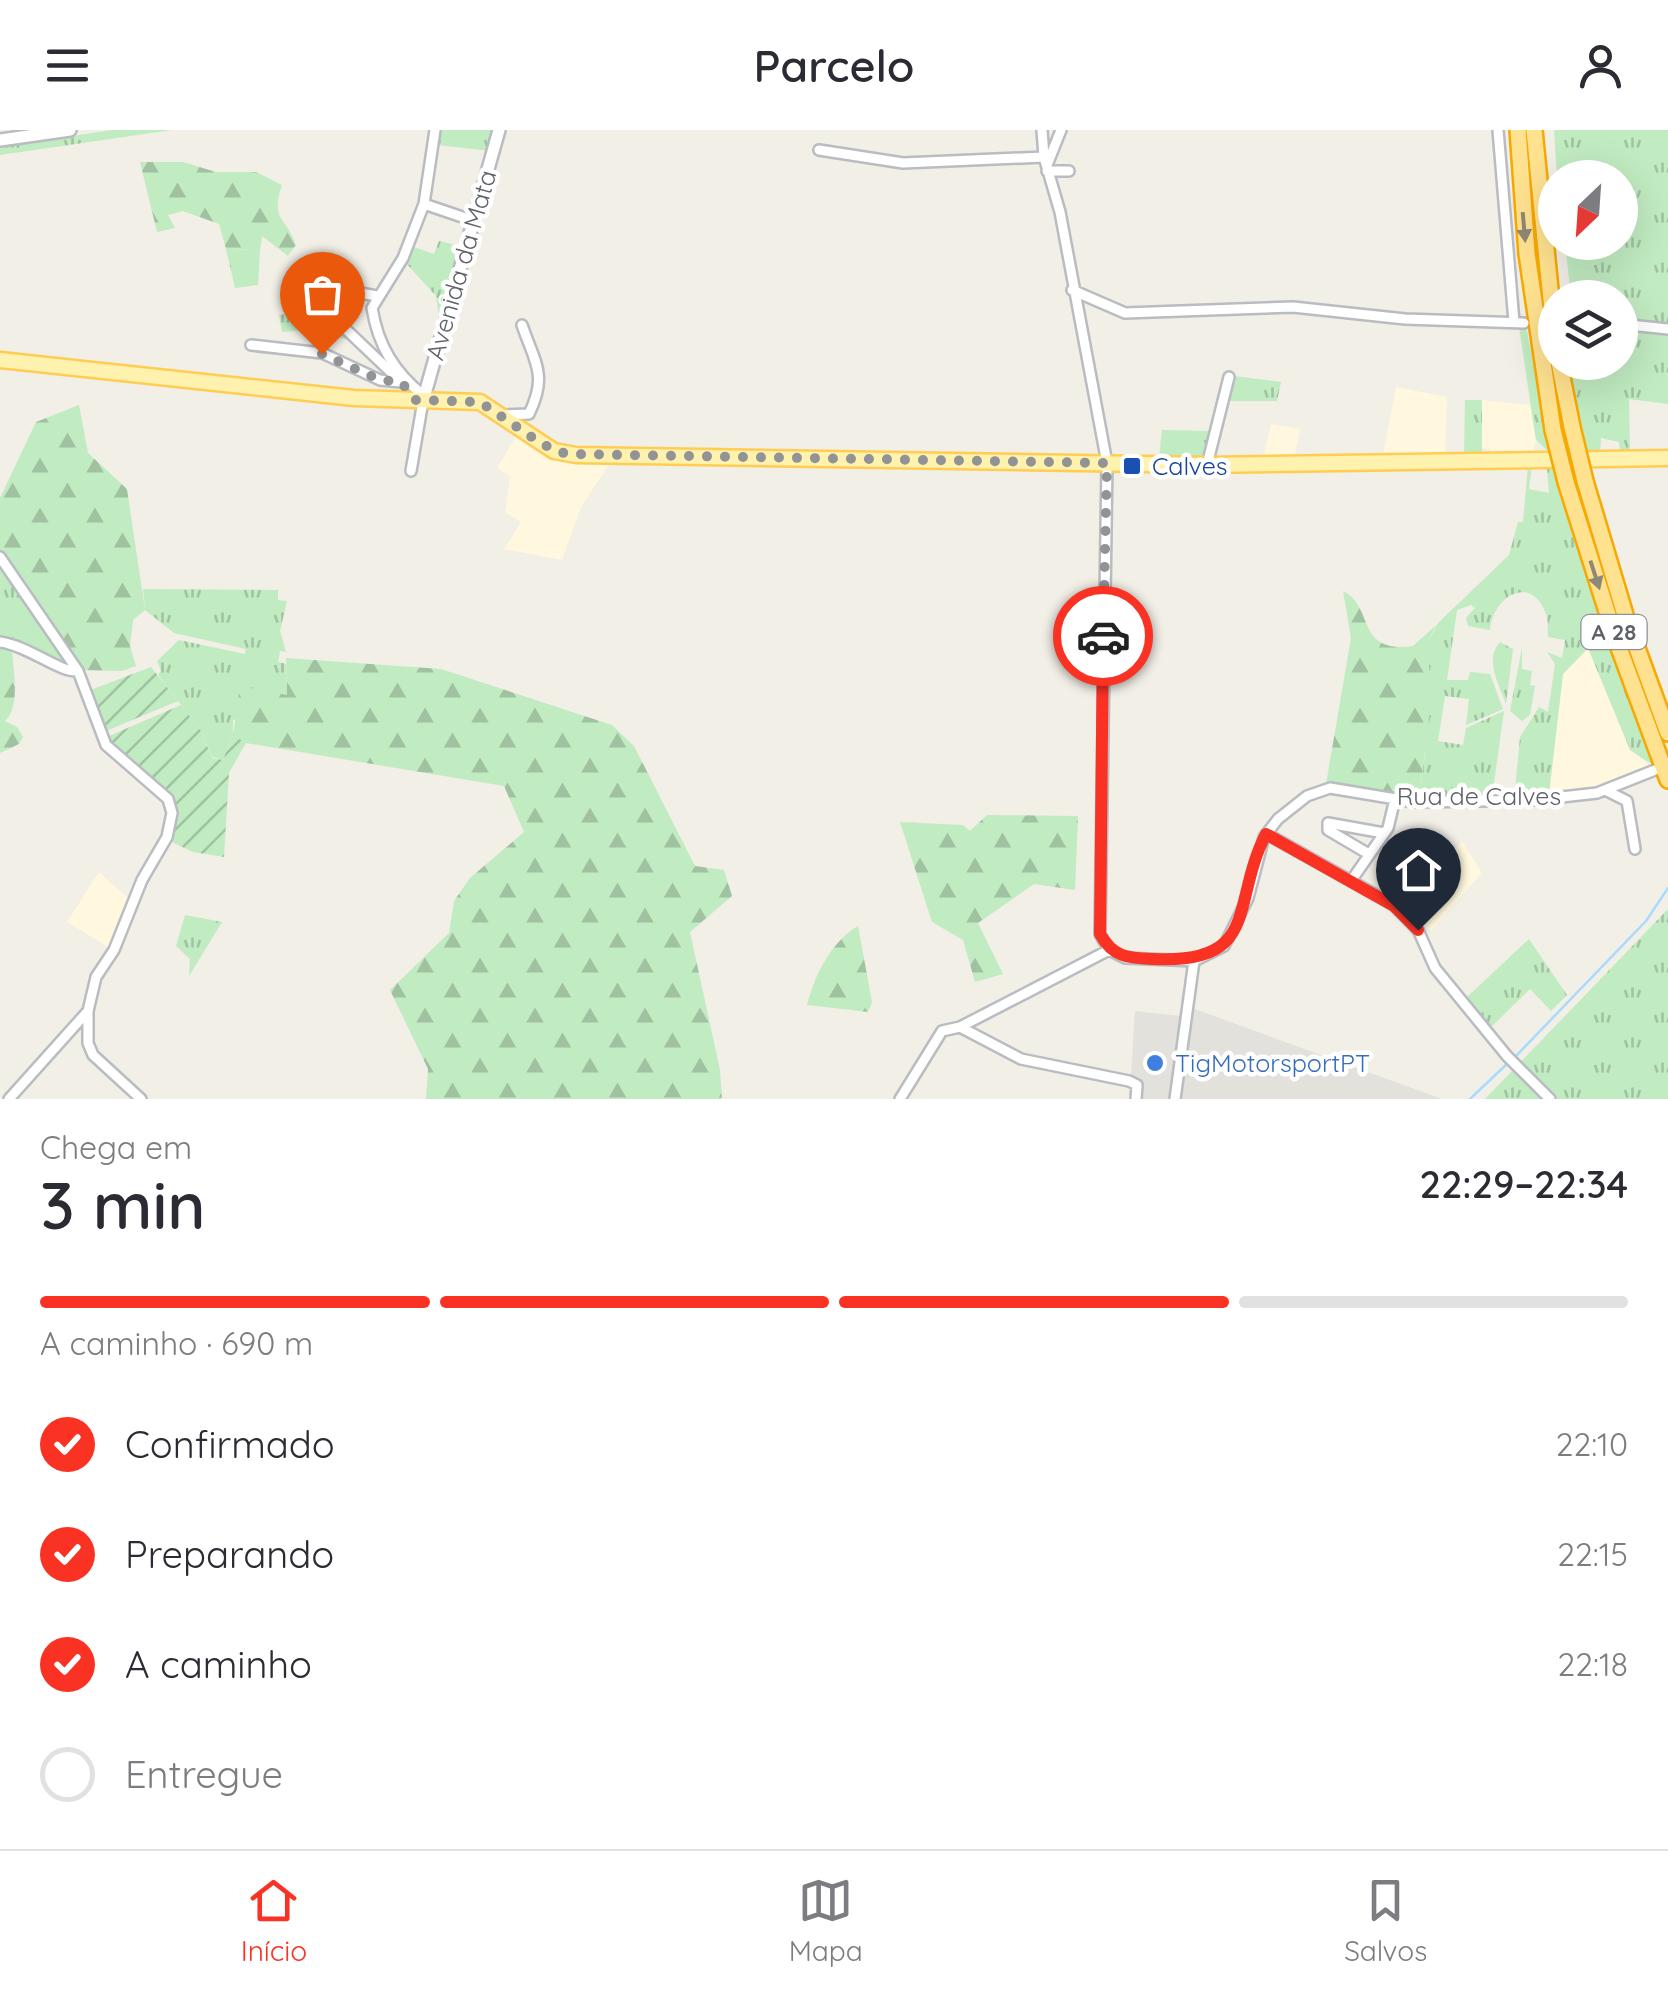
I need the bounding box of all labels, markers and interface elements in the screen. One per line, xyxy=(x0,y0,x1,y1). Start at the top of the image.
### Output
text: Parcelo xyxy=(753,37,915,93)
icon: menu xyxy=(40,38,95,93)
icon: person xyxy=(1573,38,1628,93)
north arrow xyxy=(1538,160,1638,260)
map controls xyxy=(1538,160,1638,380)
street label: Avenida da Mata xyxy=(419,166,502,363)
one-way arrow xyxy=(1517,212,1533,244)
pin xyxy=(280,252,365,355)
icon: bag xyxy=(295,267,350,322)
button: layers xyxy=(1538,280,1638,380)
place label: Calves xyxy=(1152,450,1228,481)
marker: Calves xyxy=(1121,455,1143,477)
one-way arrow xyxy=(1589,560,1604,590)
courier xyxy=(1053,586,1153,686)
icon: car xyxy=(1076,609,1131,664)
road number: A 28 xyxy=(1582,615,1646,649)
street label: Rua de Calves xyxy=(1397,780,1561,811)
pin xyxy=(1376,828,1461,931)
icon: home xyxy=(1391,843,1446,898)
place label: TigMotorsportPT xyxy=(1175,1047,1370,1078)
marker: TigMotorsportPT xyxy=(1144,1052,1166,1074)
text: Chega em xyxy=(40,1127,192,1167)
text: 22:29–22:34 xyxy=(1419,1160,1628,1208)
text: 3 min xyxy=(40,1164,206,1245)
text: A caminho · 690 m xyxy=(40,1323,313,1363)
icon: check xyxy=(40,1417,95,1472)
text: Confirmado xyxy=(125,1420,335,1468)
text: 22:10 xyxy=(1556,1424,1628,1464)
icon: check xyxy=(40,1527,95,1582)
text: Preparando xyxy=(125,1530,334,1578)
text: 22:15 xyxy=(1557,1534,1628,1574)
icon: check xyxy=(40,1637,95,1692)
text: A caminho xyxy=(125,1640,312,1688)
text: 22:18 xyxy=(1557,1644,1628,1684)
text: Entregue xyxy=(125,1750,283,1798)
tab: Início xyxy=(241,1873,307,1968)
tab: Mapa xyxy=(789,1873,863,1968)
tab: Salvos xyxy=(1344,1873,1427,1968)

